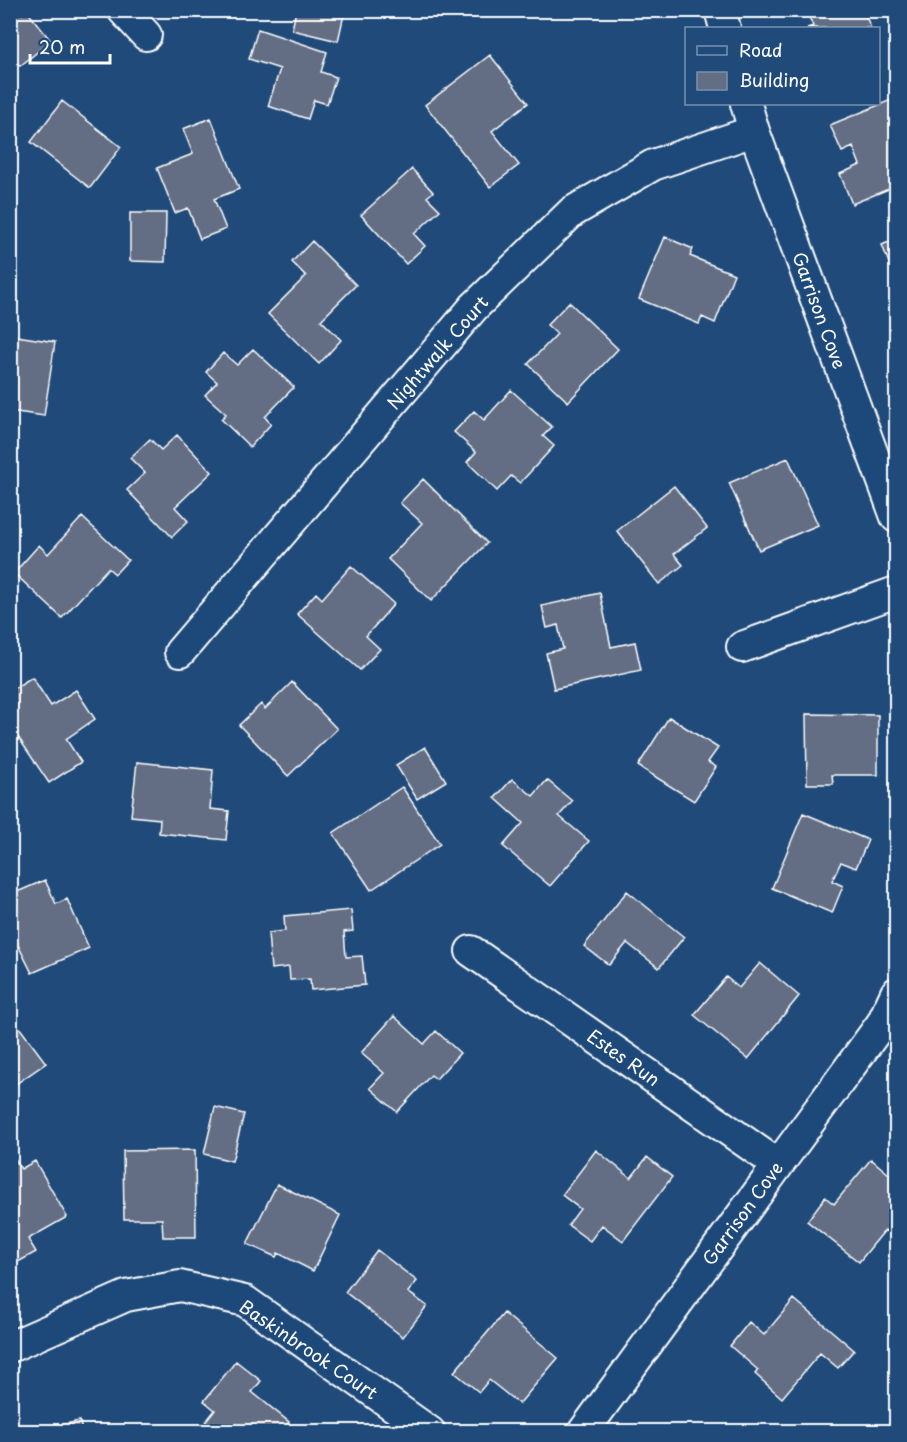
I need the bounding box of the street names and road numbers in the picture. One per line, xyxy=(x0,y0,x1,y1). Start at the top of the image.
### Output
street label: Garrison Cove xyxy=(786,248,854,372)
street label: Nightwalk Court xyxy=(380,289,494,415)
street label: Estes Run xyxy=(582,1022,666,1092)
street label: Garrison Cove xyxy=(695,1156,789,1270)
street label: Baskinbrook Court xyxy=(234,1293,384,1405)

